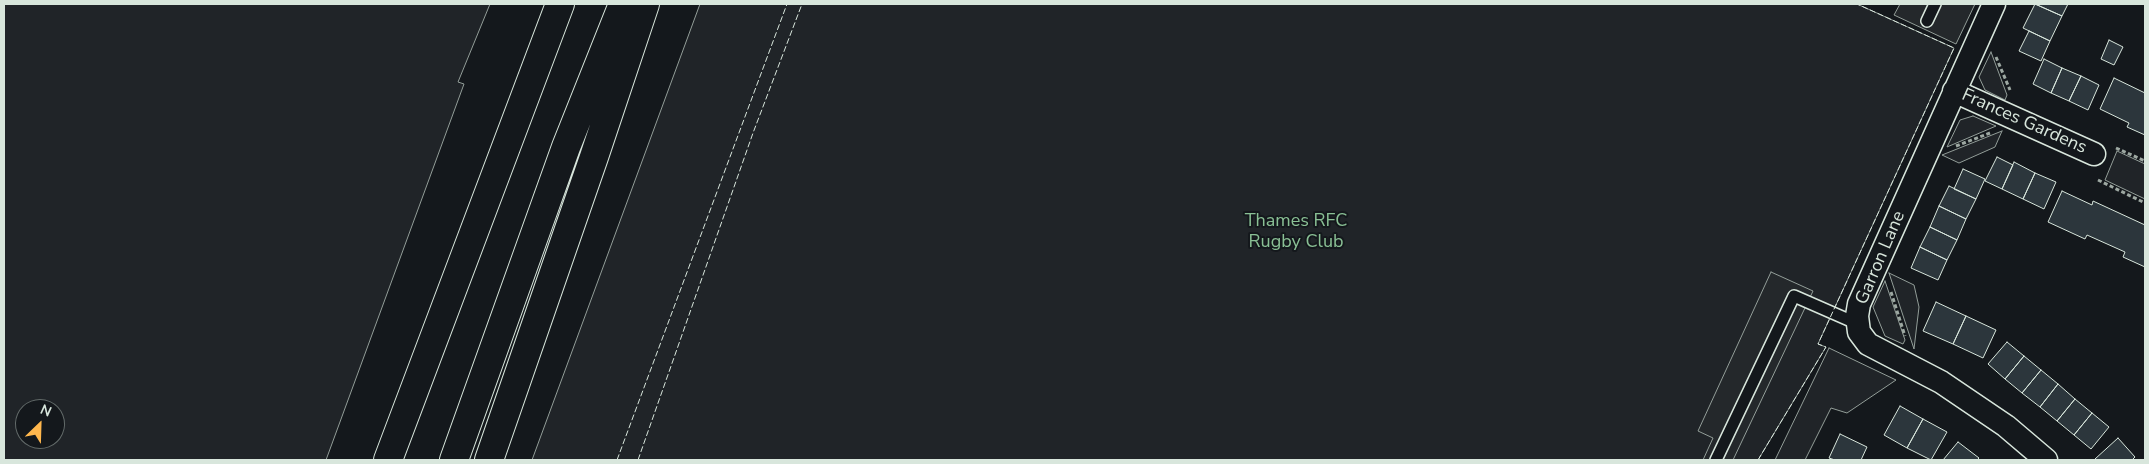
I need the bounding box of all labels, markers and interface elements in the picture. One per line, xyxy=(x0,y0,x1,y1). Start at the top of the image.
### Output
street label: Frances Gardens xyxy=(1958,85,2090,159)
street label: Garron Lane xyxy=(1852,208,1910,308)
park label: Thames RFC Rugby Club xyxy=(1245,211,1347,253)
north arrow xyxy=(15,399,65,449)
text: N xyxy=(37,400,55,422)

